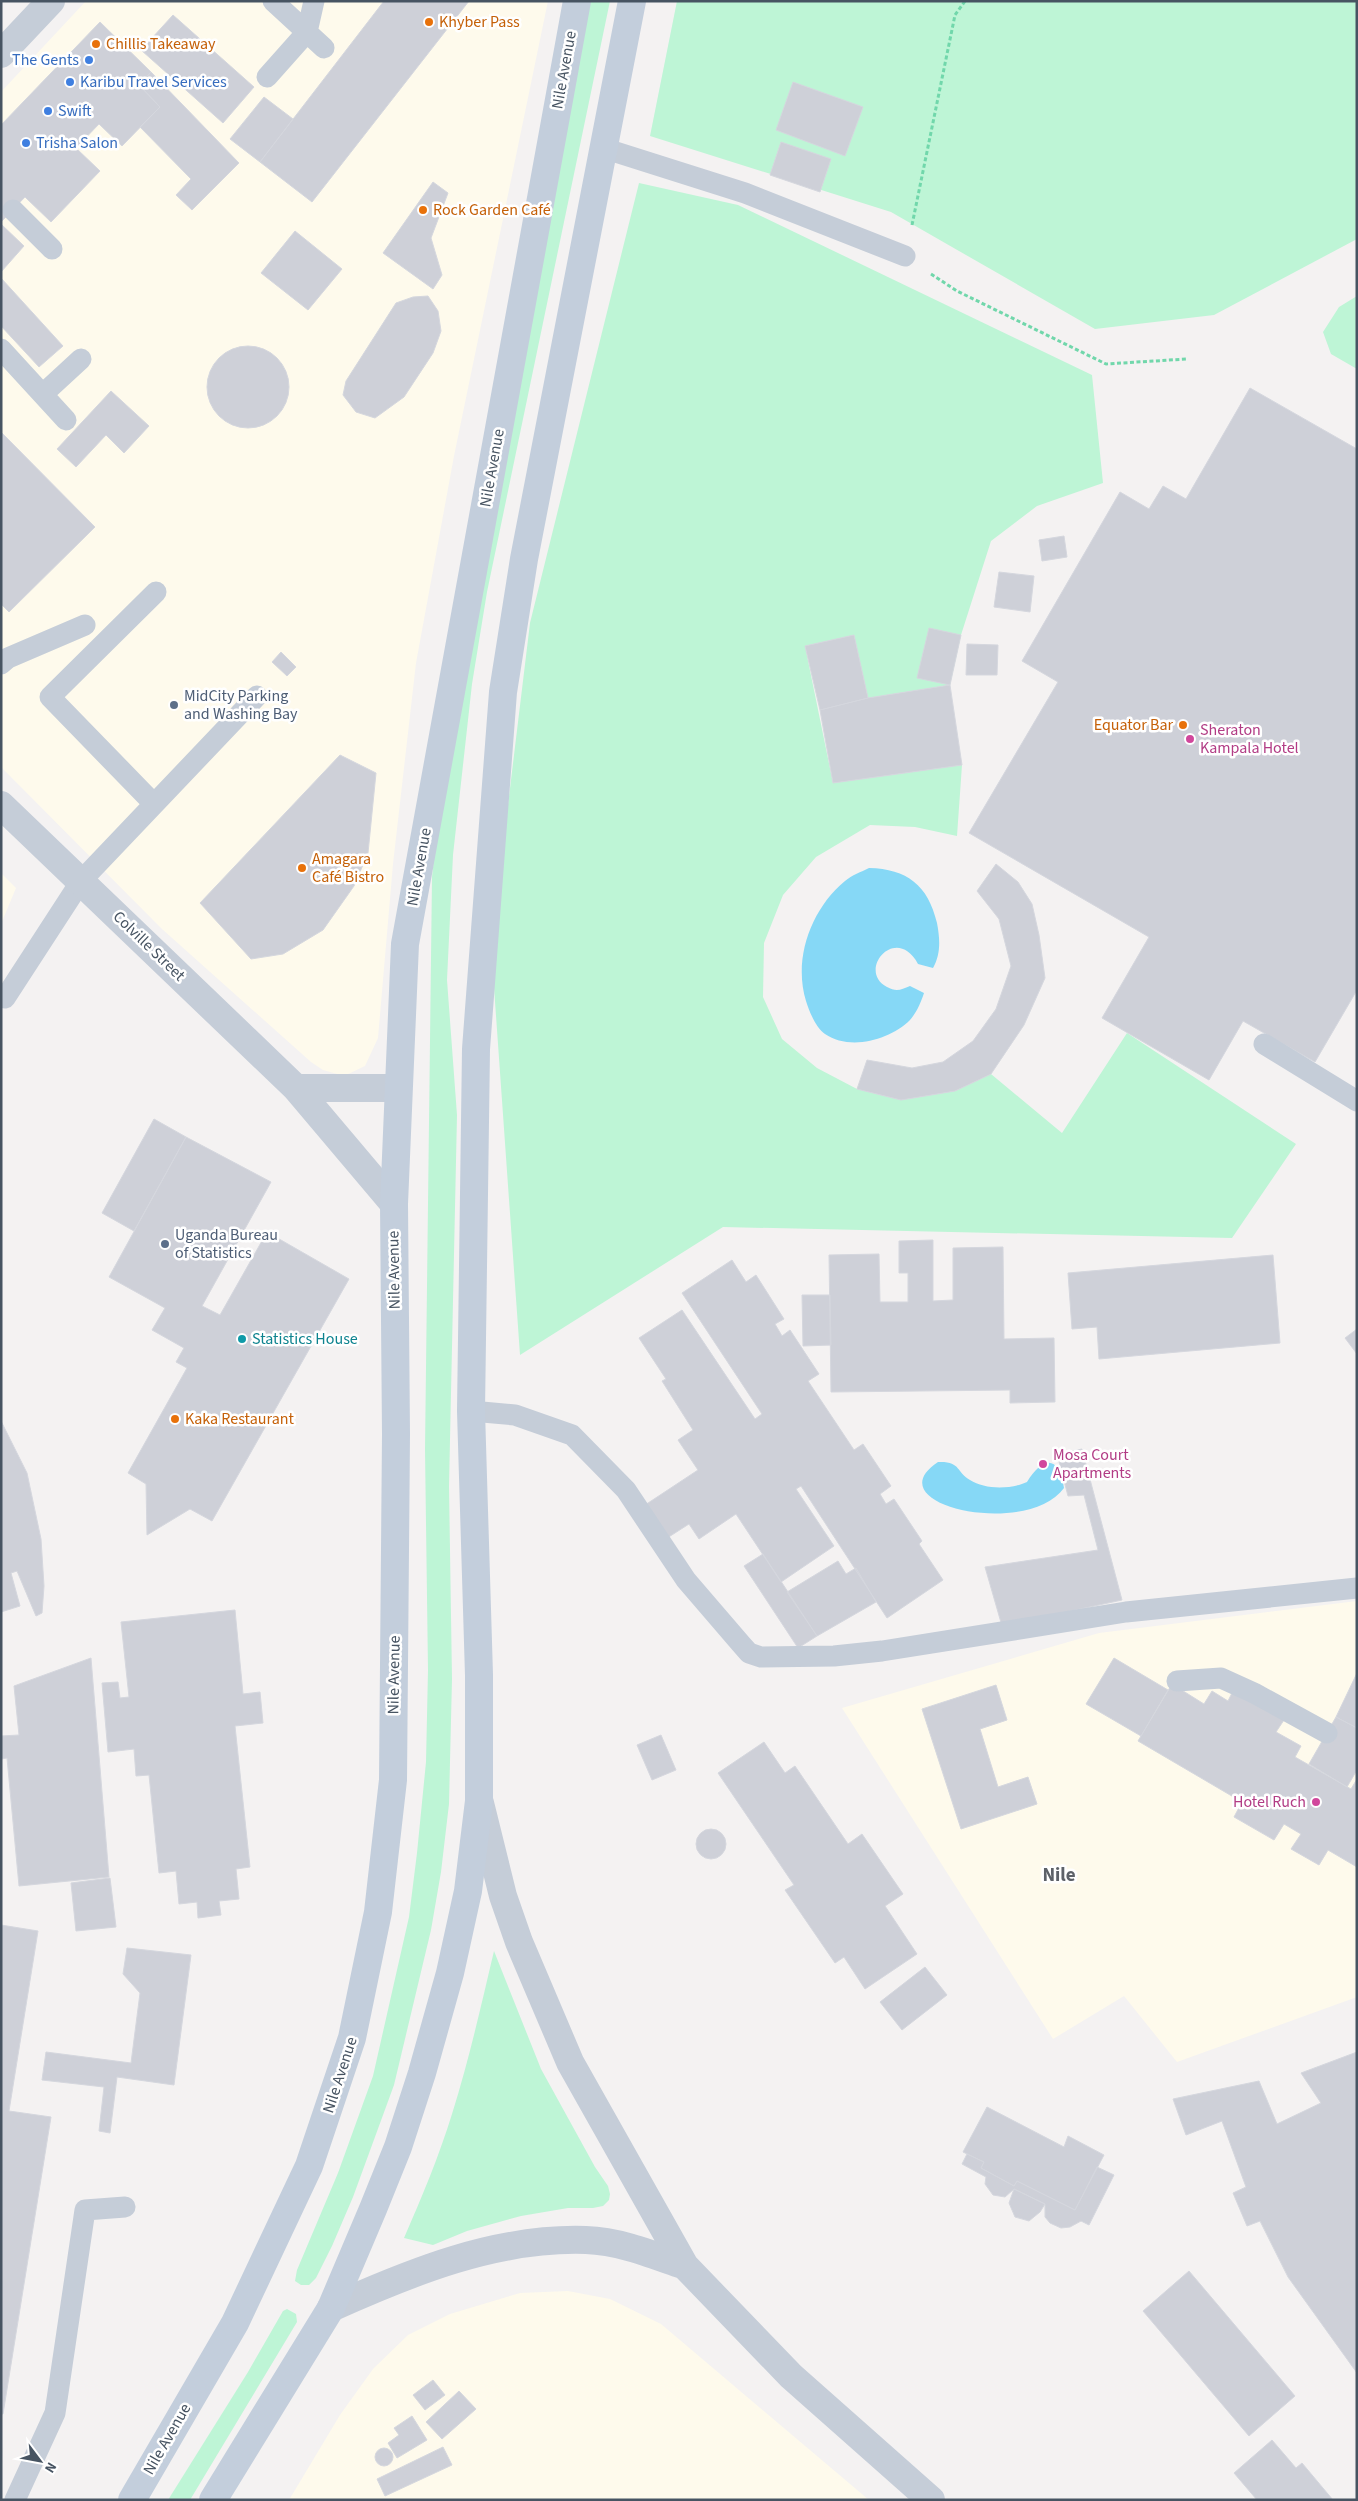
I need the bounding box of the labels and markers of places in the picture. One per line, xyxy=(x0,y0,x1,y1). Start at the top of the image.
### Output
place label: Khyber Pass xyxy=(439,11,520,33)
marker: Khyber Pass xyxy=(423,16,435,28)
place label: Chillis Takeaway xyxy=(106,33,216,55)
marker: Chillis Takeaway xyxy=(90,38,102,50)
place label: The Gents xyxy=(12,49,79,71)
marker: The Gents xyxy=(83,54,95,66)
place label: Karibu Travel Services xyxy=(80,71,227,93)
marker: Karibu Travel Services xyxy=(64,76,76,88)
place label: Swift xyxy=(58,100,92,122)
marker: Swift xyxy=(42,105,54,117)
place label: Trisha Salon xyxy=(36,132,118,154)
marker: Trisha Salon xyxy=(20,137,32,149)
place label: Rock Garden Café xyxy=(433,199,551,221)
marker: Rock Garden Café xyxy=(417,204,429,216)
place label: MidCity Parking and Washing Bay xyxy=(184,685,298,725)
marker: MidCity Parking and Washing Bay xyxy=(168,699,180,711)
place label: Equator Bar xyxy=(1094,714,1173,736)
marker: Equator Bar xyxy=(1177,719,1189,731)
place label: Sheraton Kampala Hotel xyxy=(1200,719,1299,759)
marker: Sheraton Kampala Hotel xyxy=(1184,733,1196,745)
place label: Amagara Café Bistro xyxy=(312,848,384,888)
marker: Amagara Café Bistro xyxy=(296,862,308,874)
place label: Uganda Bureau of Statistics xyxy=(175,1224,278,1264)
marker: Uganda Bureau of Statistics xyxy=(159,1238,171,1250)
place label: Statistics House xyxy=(252,1328,358,1350)
marker: Statistics House xyxy=(236,1333,248,1345)
place label: Kaka Restaurant xyxy=(185,1408,294,1430)
marker: Kaka Restaurant xyxy=(169,1413,181,1425)
place label: Mosa Court Apartments xyxy=(1053,1444,1132,1484)
marker: Mosa Court Apartments xyxy=(1037,1458,1049,1470)
place label: Hotel Ruch xyxy=(1233,1791,1306,1813)
marker: Hotel Ruch xyxy=(1310,1796,1322,1808)

